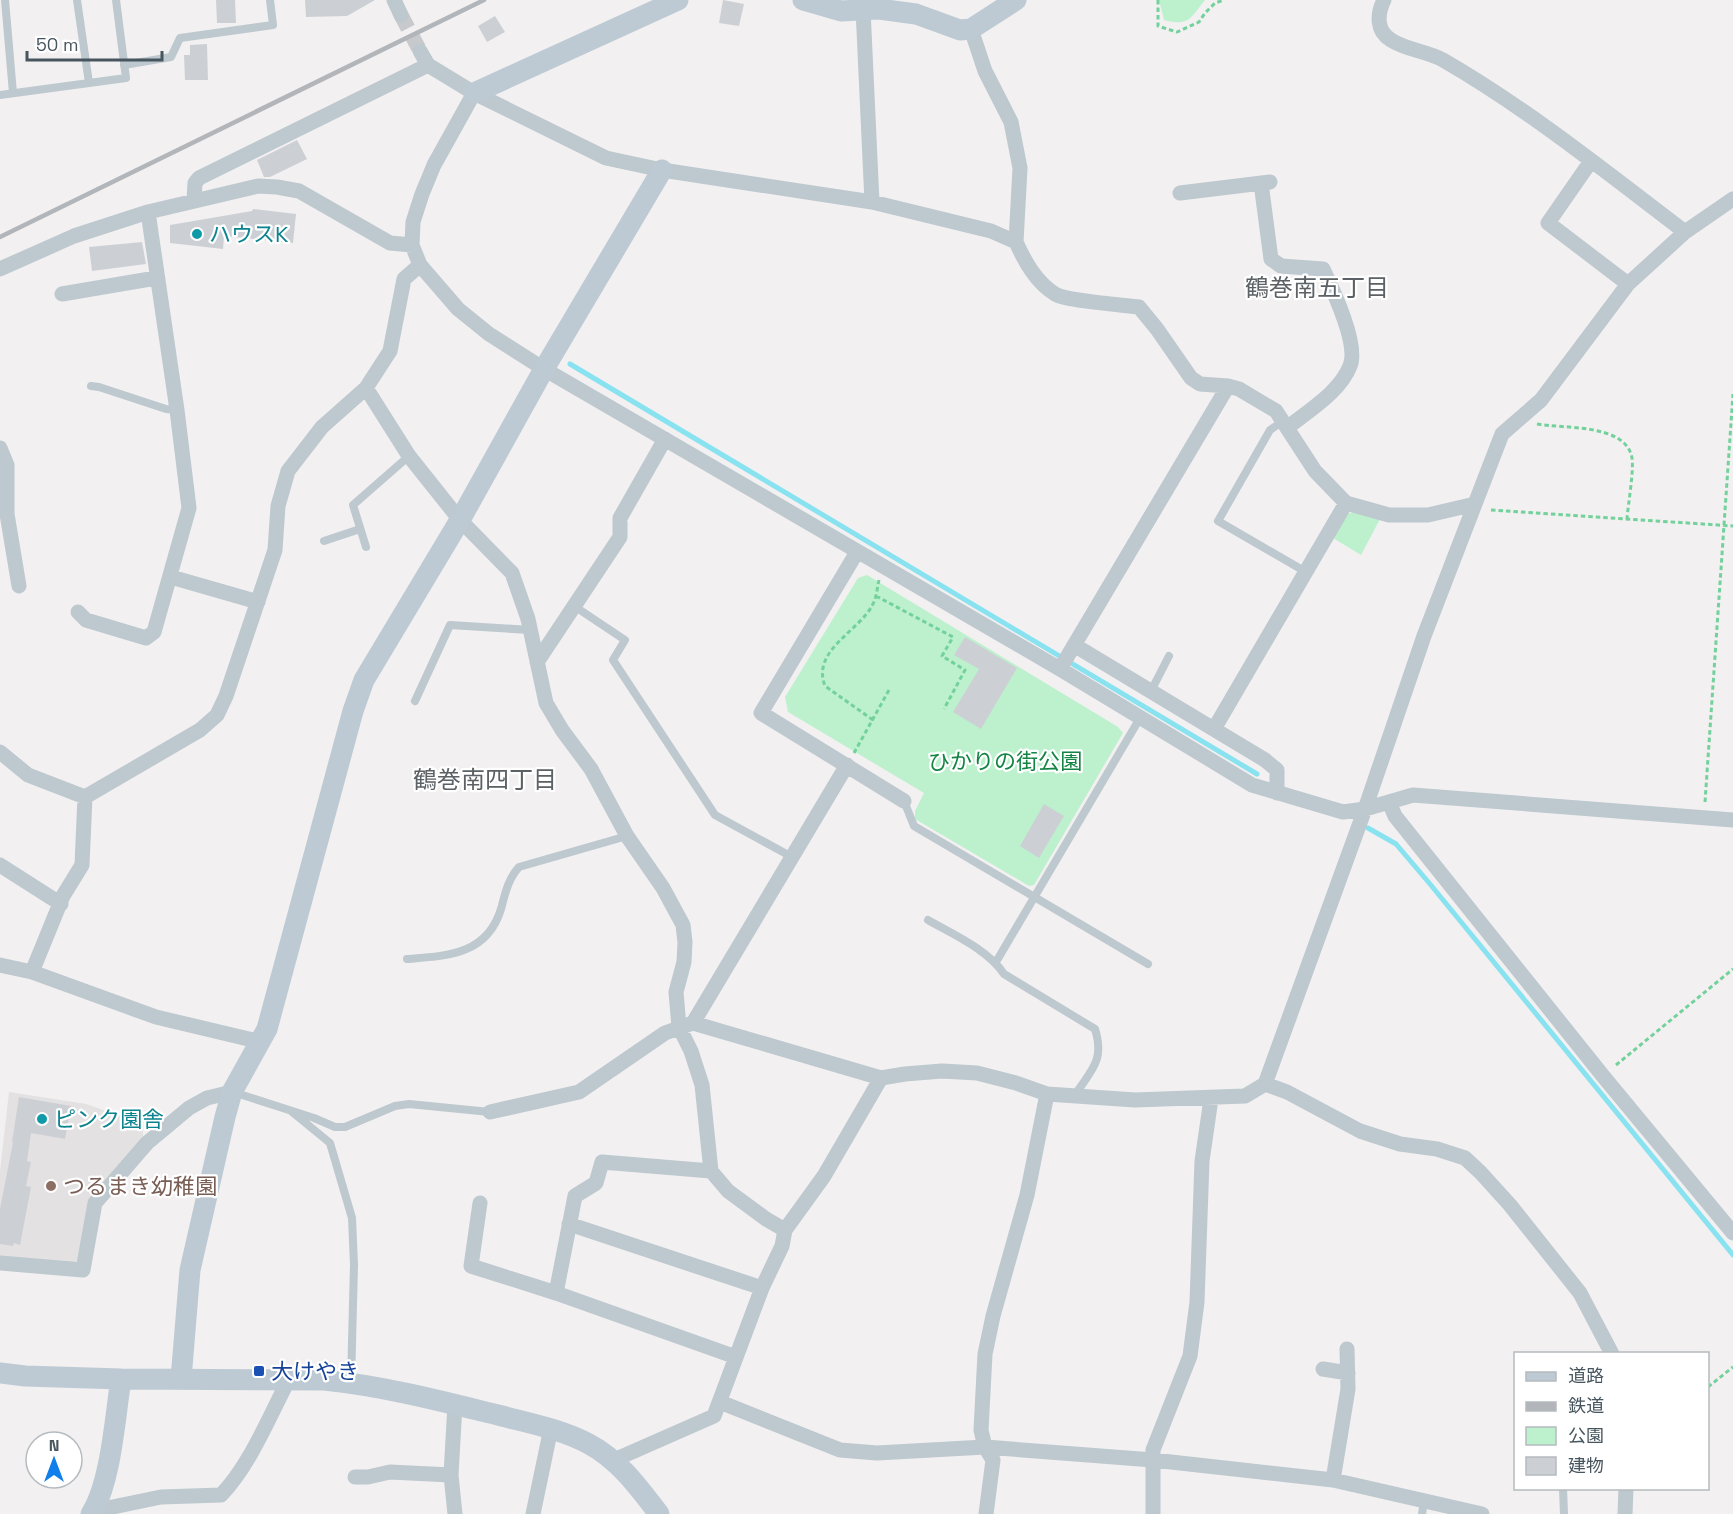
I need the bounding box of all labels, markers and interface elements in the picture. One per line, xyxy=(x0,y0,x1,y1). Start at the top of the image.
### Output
scale bar xyxy=(27,24,162,62)
text: 50 m xyxy=(36,33,78,56)
place label: ハウスK xyxy=(209,220,289,248)
marker: ハウスK xyxy=(190,227,204,241)
district label: 鶴巻南五丁目 xyxy=(1245,272,1389,303)
park label: ひかりの街公園 xyxy=(928,747,1082,775)
district label: 鶴巻南四丁目 xyxy=(413,764,557,795)
place label: ピンク園舎 xyxy=(54,1105,164,1133)
marker: ピンク園舎 xyxy=(35,1112,49,1126)
place label: つるまき幼稚園 xyxy=(63,1172,217,1200)
marker: つるまき幼稚園 xyxy=(44,1179,58,1193)
legend xyxy=(1514,1352,1709,1490)
place label: 大けやき xyxy=(271,1357,359,1385)
marker: 大けやき xyxy=(252,1364,266,1378)
text: 道路 xyxy=(1568,1364,1604,1387)
text: 鉄道 xyxy=(1568,1394,1604,1417)
text: 公園 xyxy=(1568,1424,1604,1447)
north arrow xyxy=(24,1430,84,1490)
text: N xyxy=(49,1435,59,1456)
text: 建物 xyxy=(1568,1454,1604,1477)

